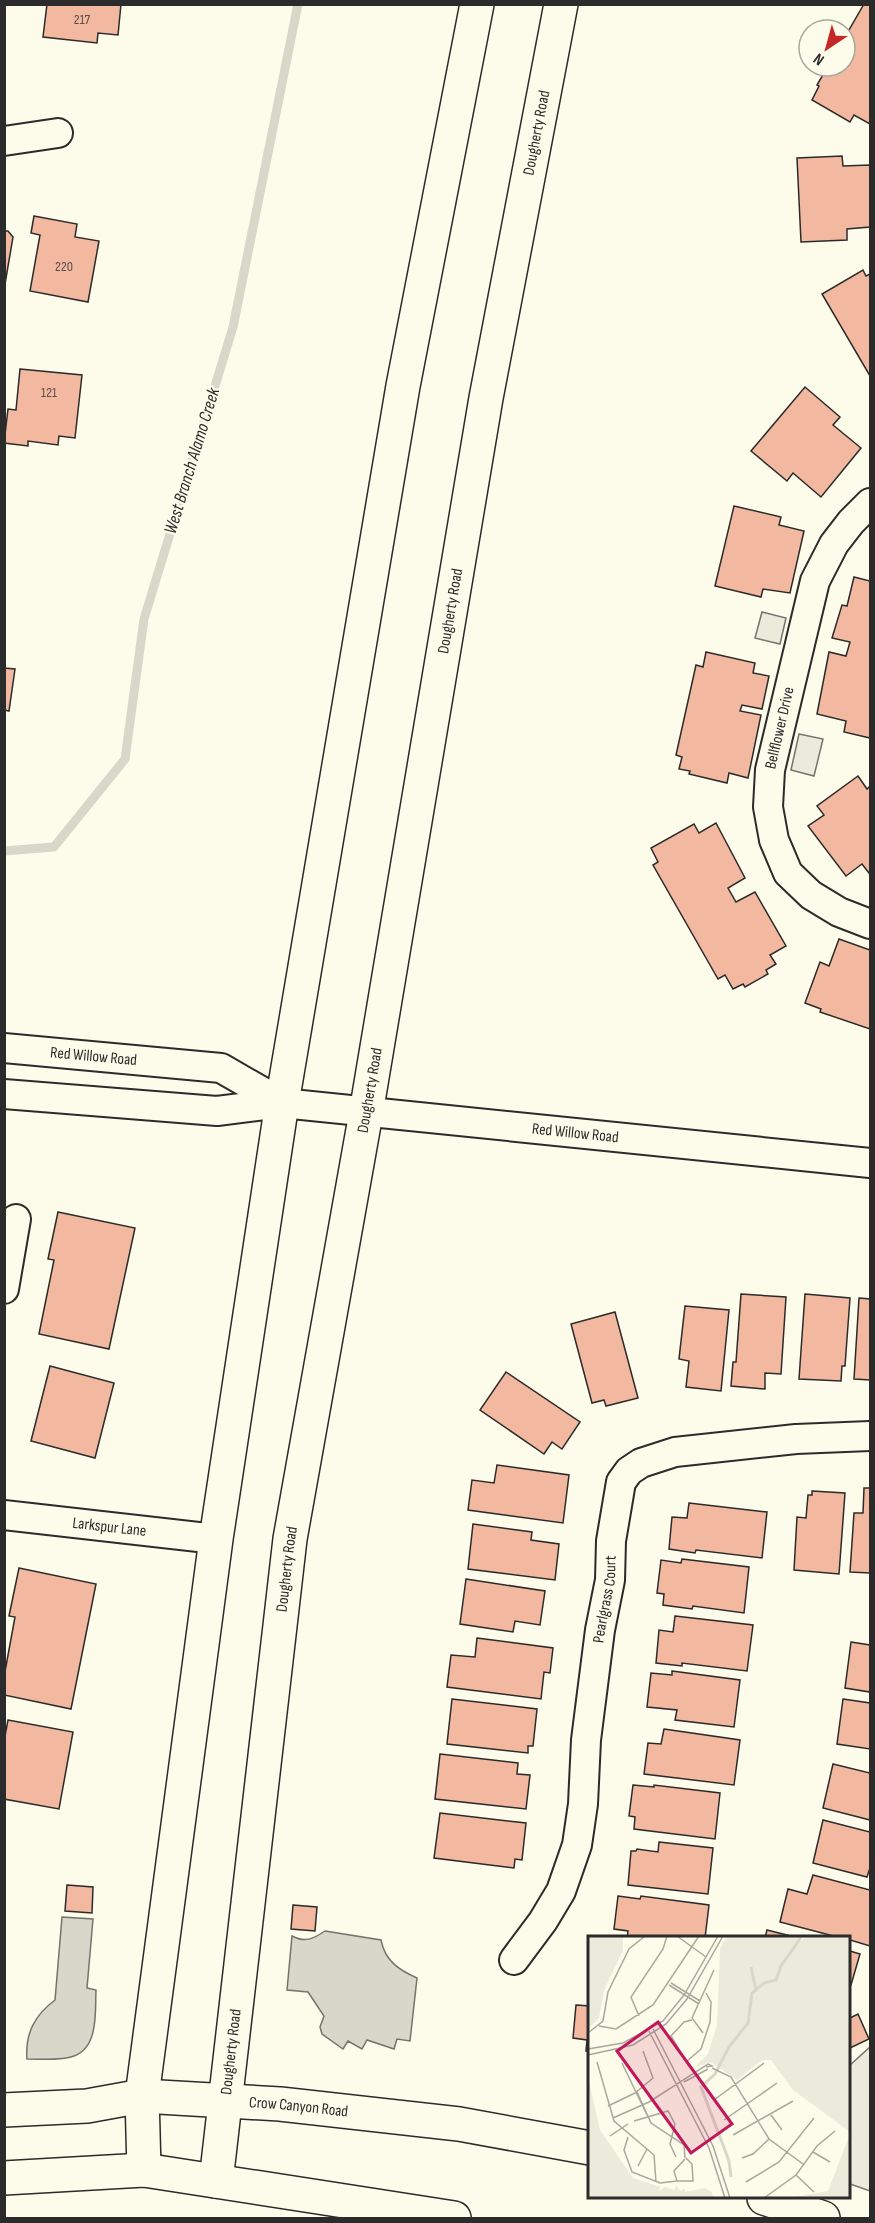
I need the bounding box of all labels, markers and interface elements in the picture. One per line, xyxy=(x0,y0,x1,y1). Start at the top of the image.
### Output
house number: 217 xyxy=(74,11,91,28)
north arrow xyxy=(797,18,857,78)
text: N xyxy=(810,49,828,69)
street label: Dougherty Road xyxy=(519,89,554,177)
house number: 220 xyxy=(55,258,73,275)
house number: 121 xyxy=(41,384,57,401)
water label: West Branch Alamo Creek xyxy=(160,384,225,537)
street label: Dougherty Road xyxy=(434,567,467,655)
street label: Bellflower Drive xyxy=(761,685,799,771)
street label: Red Willow Road xyxy=(49,1043,138,1070)
street label: Dougherty Road xyxy=(353,1046,386,1134)
street label: Red Willow Road xyxy=(531,1119,620,1147)
street label: Larkspur Lane xyxy=(71,1513,147,1541)
street label: Dougherty Road xyxy=(272,1525,302,1613)
street label: Pearlgrass Court xyxy=(589,1555,620,1644)
inset map xyxy=(588,1936,851,2199)
street label: Dougherty Road xyxy=(217,2008,245,2096)
street label: Crow Canyon Road xyxy=(249,2093,349,2121)

